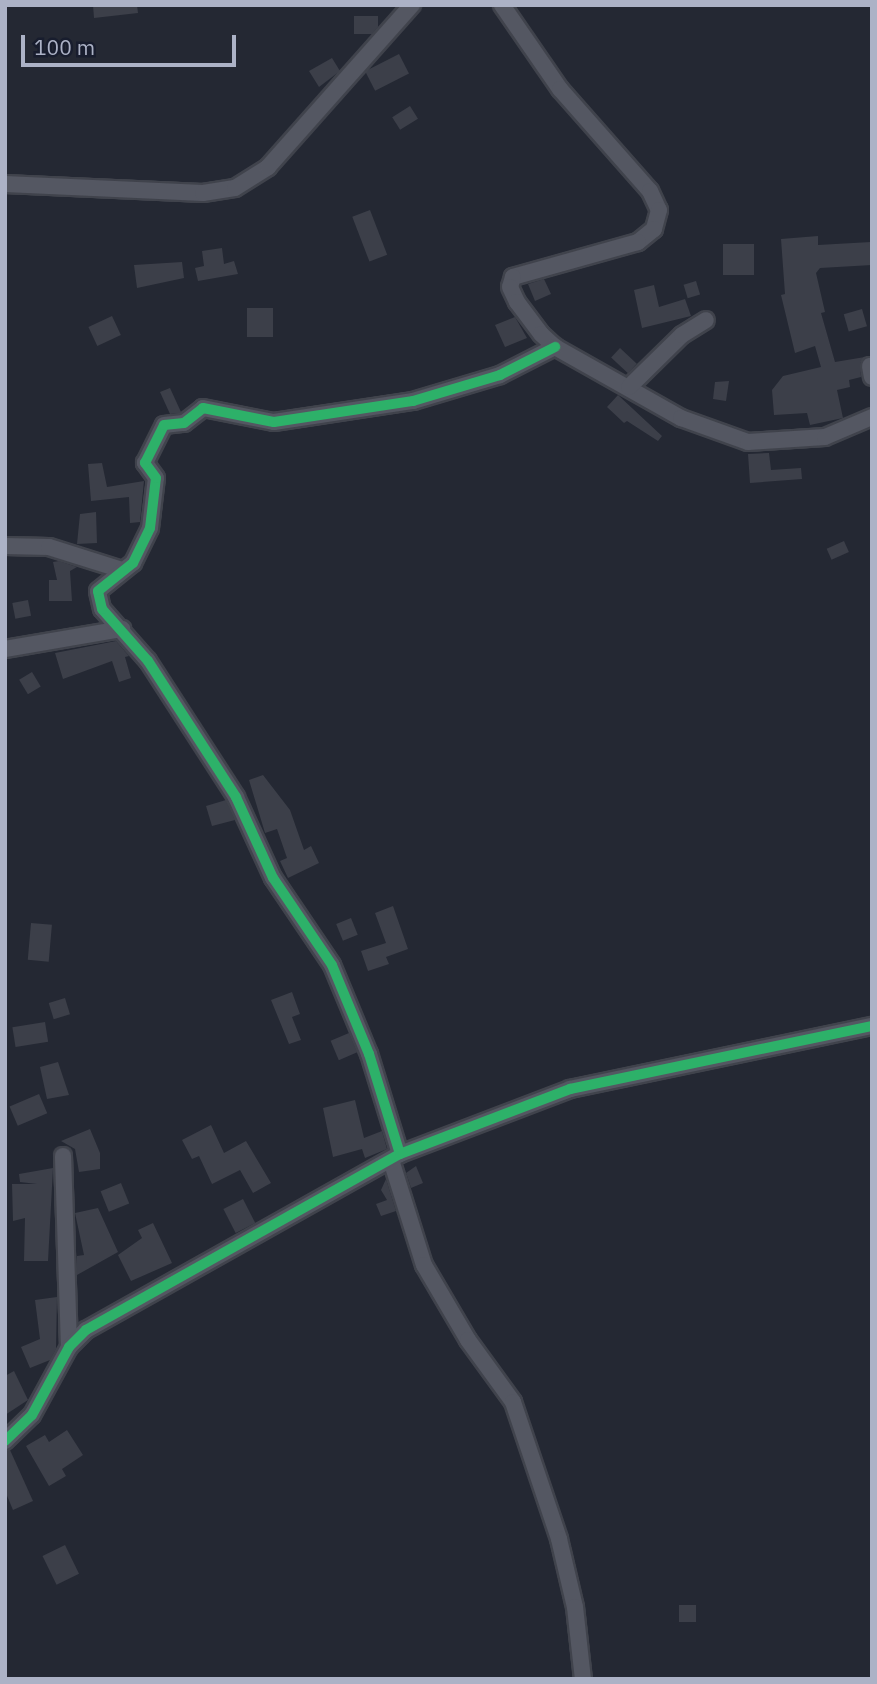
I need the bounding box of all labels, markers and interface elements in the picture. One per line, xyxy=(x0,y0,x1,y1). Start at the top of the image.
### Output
scale bar xyxy=(24,21,240,65)
text: 100 m xyxy=(34,33,95,61)

